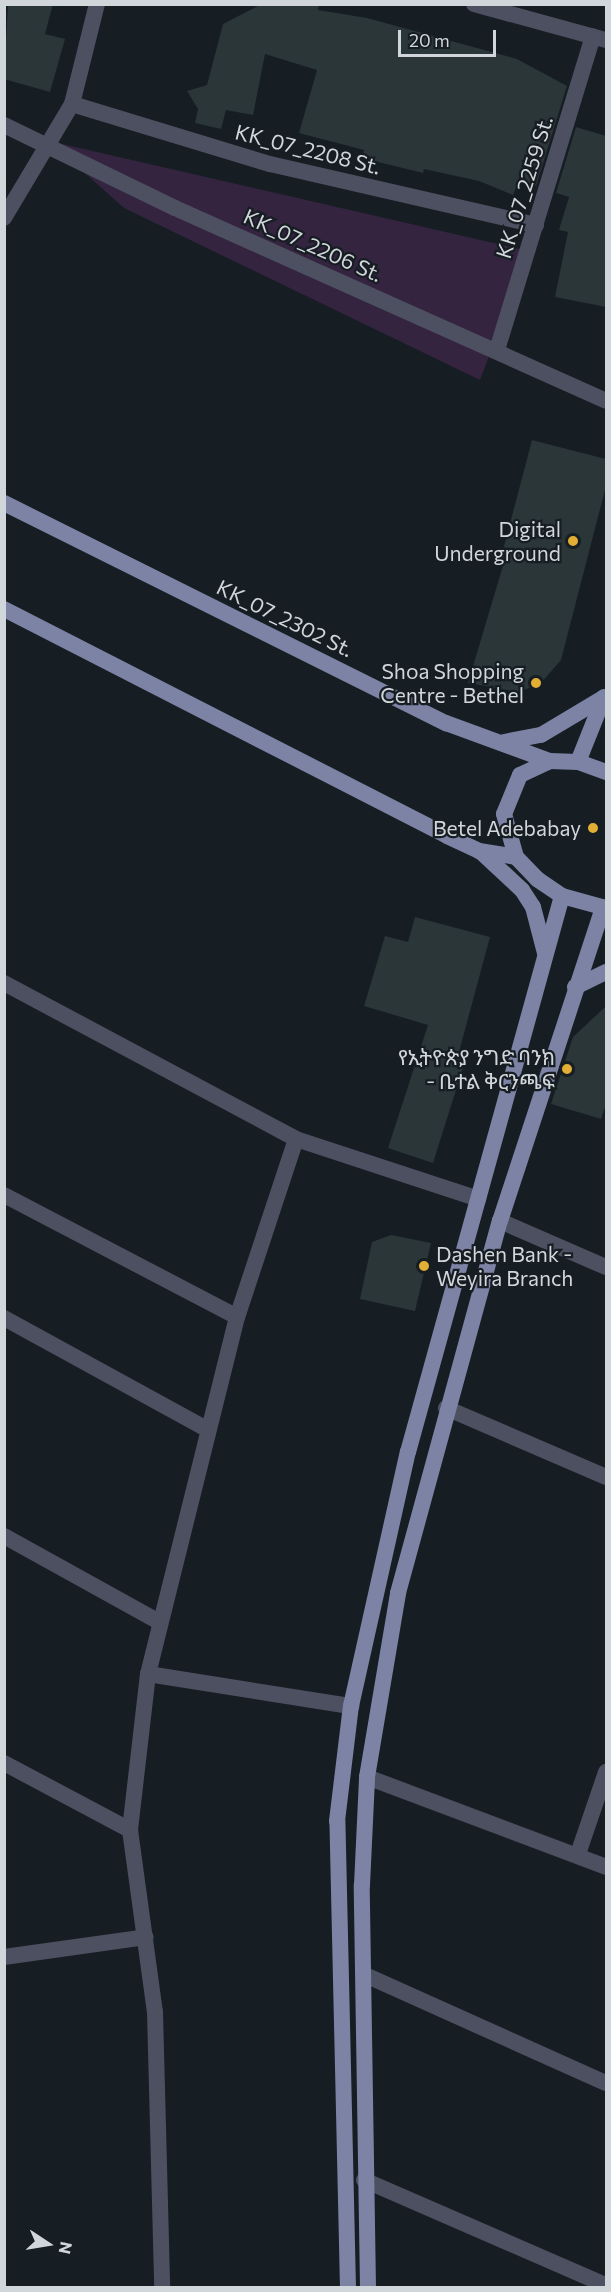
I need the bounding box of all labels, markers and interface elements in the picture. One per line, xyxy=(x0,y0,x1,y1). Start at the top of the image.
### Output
scale bar xyxy=(401,18,498,56)
text: 20 m xyxy=(409,29,450,51)
street label: KK_07_2259 St. xyxy=(490,113,558,261)
street label: KK_07_2208 St. xyxy=(233,119,383,179)
street label: KK_07_2206 St. xyxy=(240,203,386,287)
place label: Digital Underground xyxy=(434,516,561,566)
marker: Digital Underground xyxy=(566,534,580,548)
street label: KK_07_2302 St. xyxy=(213,574,357,662)
place label: Shoa Shopping Centre - Bethel xyxy=(380,658,524,708)
marker: Shoa Shopping Centre - Bethel xyxy=(529,676,543,690)
place label: Betel Adebabay xyxy=(433,815,581,841)
marker: Betel Adebabay xyxy=(586,821,600,835)
place label: የኢትዮጵያ ንግድ ባንክ - ቤተል ቅርንጫፍ xyxy=(398,1044,555,1094)
marker: የኢትዮጵያ ንግድ ባንክ - ቤተል ቅርንጫፍ xyxy=(560,1062,574,1076)
place label: Dashen Bank - Weyira Branch xyxy=(436,1241,573,1291)
marker: Dashen Bank - Weyira Branch xyxy=(417,1259,431,1273)
north arrow xyxy=(18,2214,78,2274)
text: N xyxy=(56,2240,77,2256)

